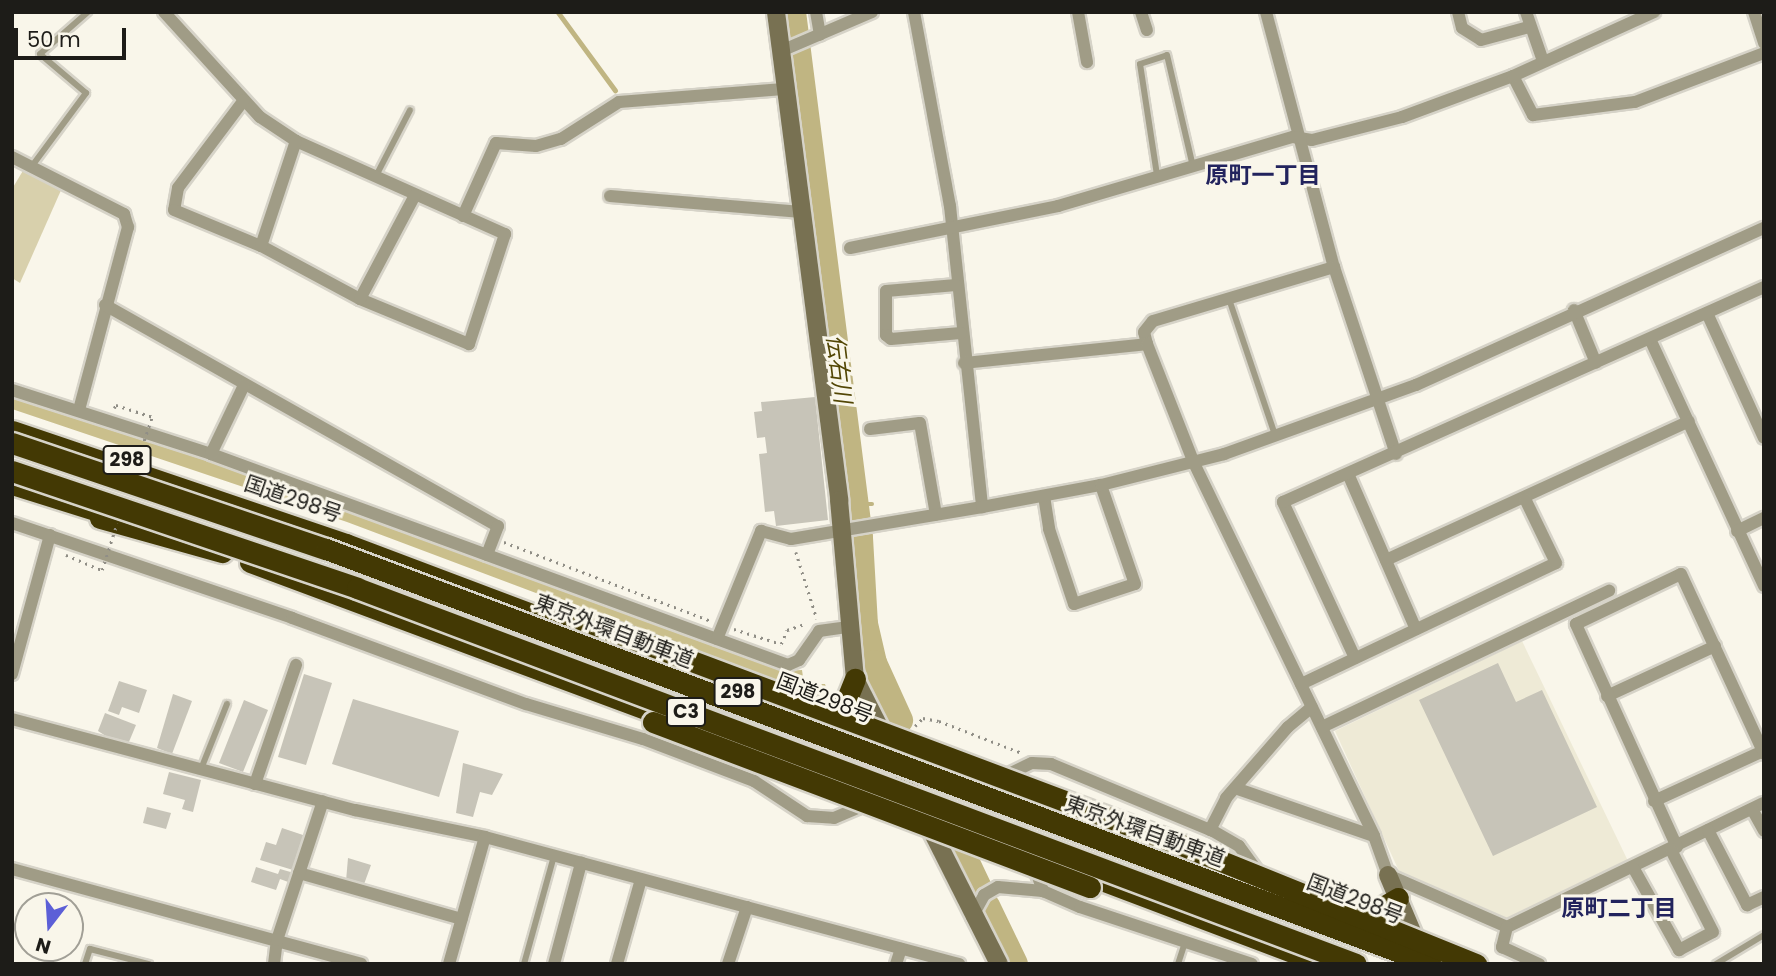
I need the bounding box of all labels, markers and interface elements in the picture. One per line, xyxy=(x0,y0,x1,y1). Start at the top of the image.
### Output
scale bar xyxy=(18,14,130,58)
text: 50 m xyxy=(27,25,81,54)
district label: 原町一丁目 xyxy=(1206,161,1320,189)
water label: 伝右川 xyxy=(821,333,857,405)
road number: 298 xyxy=(102,444,152,475)
street label: 国道298号 xyxy=(241,471,345,527)
street label: 東京外環自動車道 xyxy=(531,589,697,673)
street label: 国道298号 xyxy=(773,668,877,728)
road number: 298 xyxy=(714,677,762,708)
road number: C3 xyxy=(665,696,707,727)
street label: 東京外環自動車道 xyxy=(1062,790,1228,872)
street label: 国道298号 xyxy=(1303,869,1407,929)
north arrow xyxy=(14,892,84,962)
district label: 原町二丁目 xyxy=(1562,894,1676,922)
text: N xyxy=(33,931,54,961)

